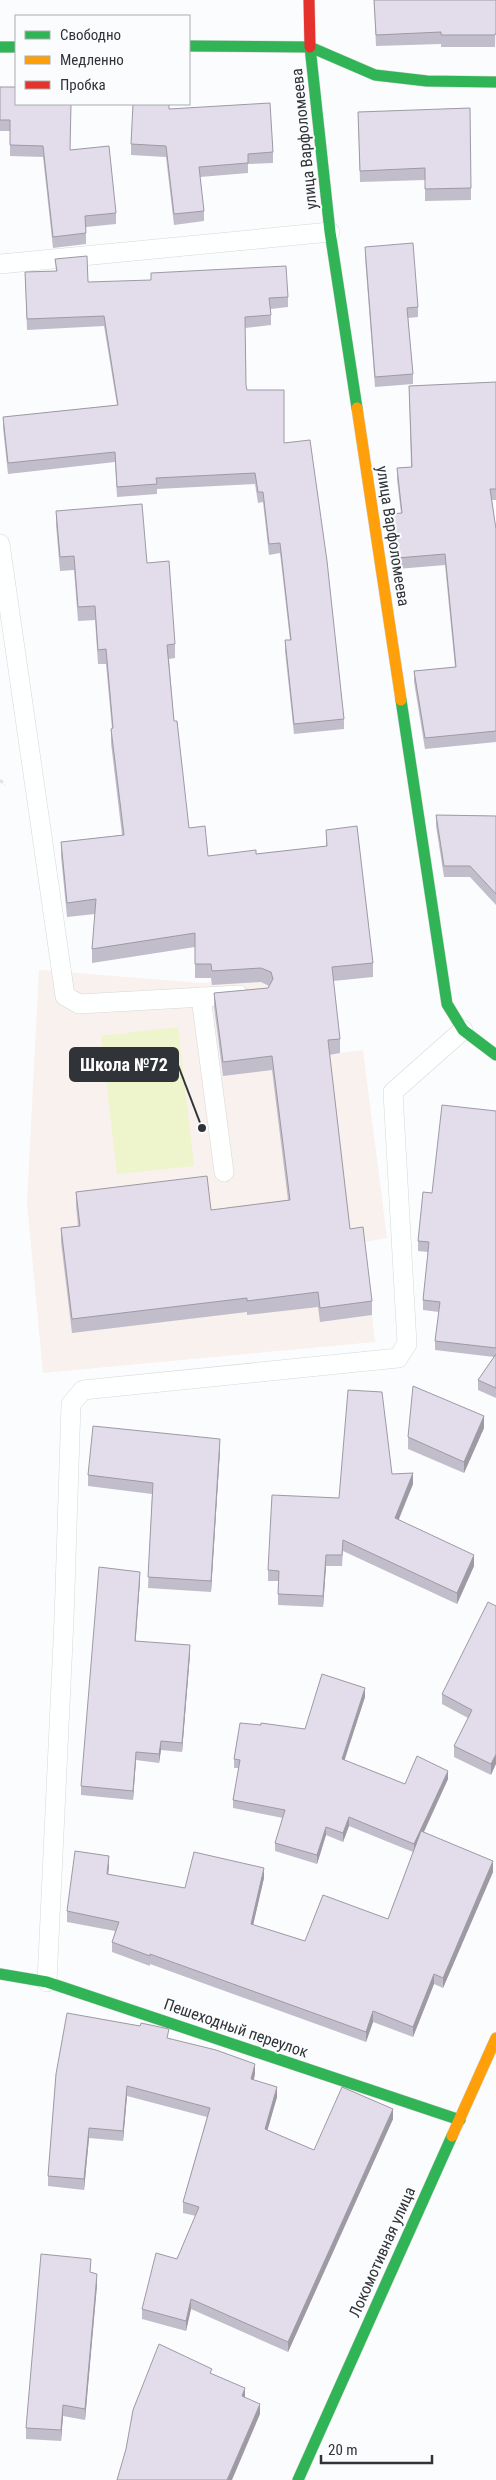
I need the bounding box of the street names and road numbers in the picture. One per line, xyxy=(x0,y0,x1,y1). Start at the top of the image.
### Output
street label: улица Варфоломеева xyxy=(287,67,321,211)
street label: улица Варфоломеева xyxy=(373,464,413,608)
street label: Пешеходный переулок xyxy=(161,1994,311,2062)
street label: Локомотивная улица xyxy=(345,2184,419,2320)

